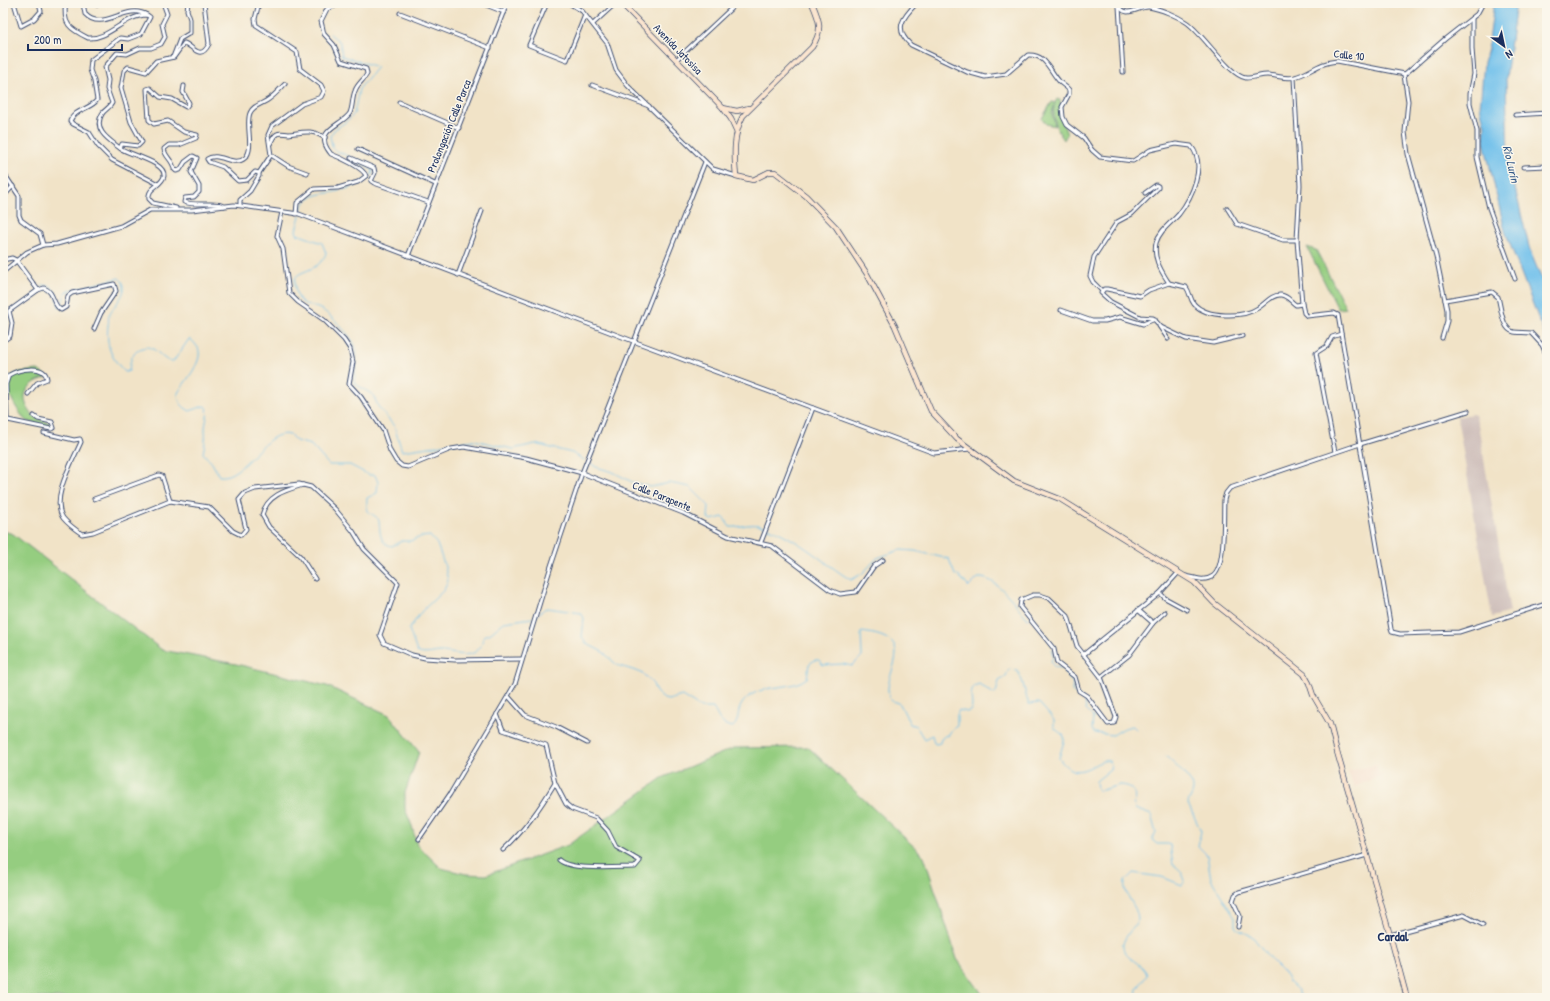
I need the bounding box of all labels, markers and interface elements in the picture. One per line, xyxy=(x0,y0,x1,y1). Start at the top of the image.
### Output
street label: Avenida Jatosisa xyxy=(651,21,706,78)
scale bar xyxy=(28,26,122,52)
north arrow xyxy=(1484,26,1524,66)
text: 200 m xyxy=(34,31,61,48)
street label: Calle 10 xyxy=(1333,46,1365,64)
text: N xyxy=(1503,47,1516,62)
street label: Prolongación Calle Parca xyxy=(424,77,474,174)
water label: Río Lurín xyxy=(1499,144,1524,186)
street label: Calle Parapente xyxy=(630,478,694,514)
district label: Cardal xyxy=(1378,927,1409,945)

